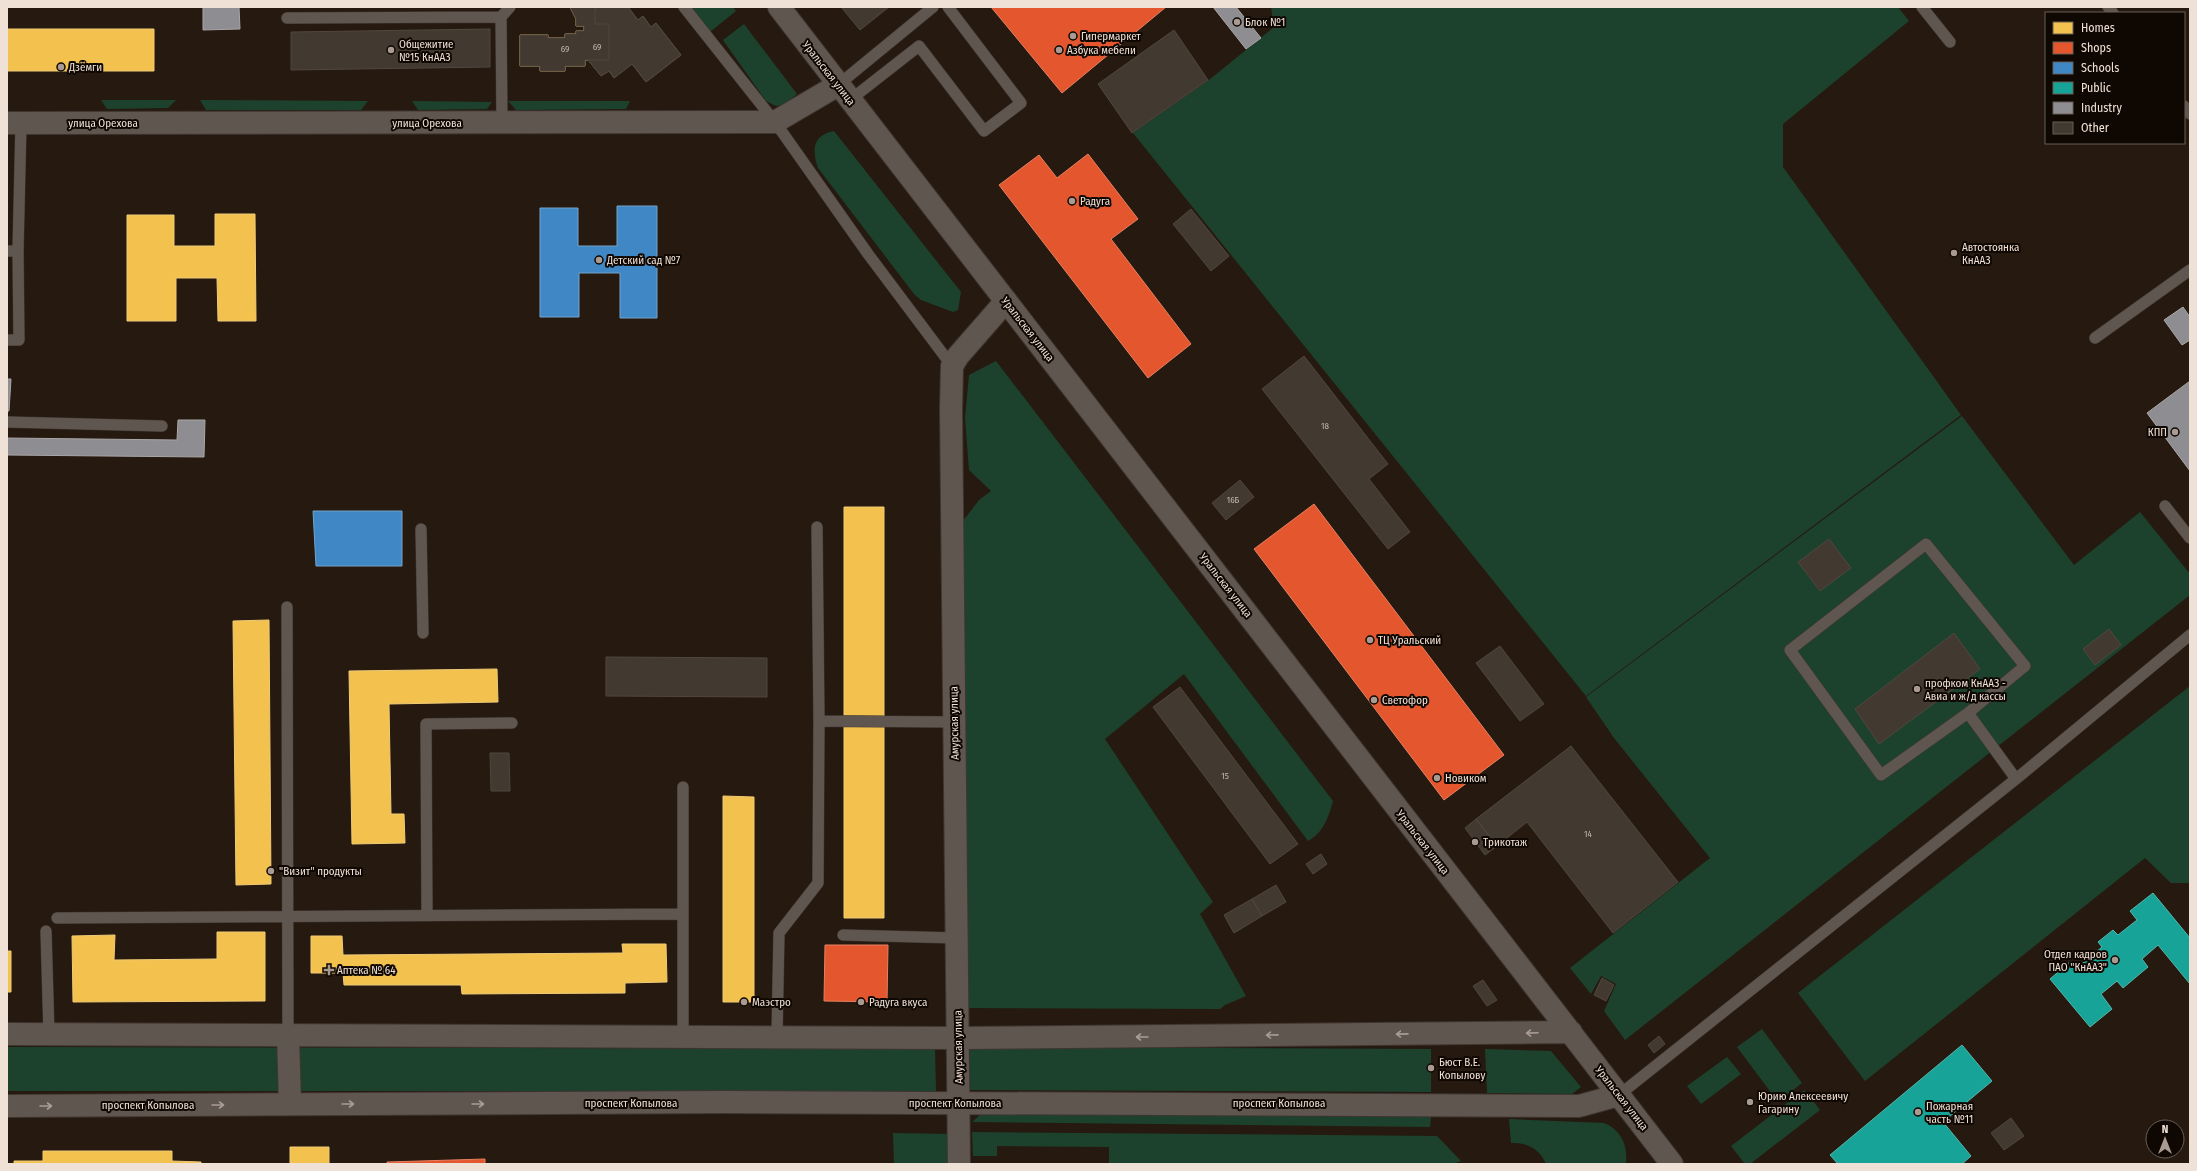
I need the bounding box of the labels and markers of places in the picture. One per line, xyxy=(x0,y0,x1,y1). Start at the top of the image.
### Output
place label: Блок №1 xyxy=(1245,16,1285,29)
marker: Блок №1 xyxy=(1232,17,1242,27)
place label: Гипермаркет xyxy=(1081,30,1141,43)
marker: Гипермаркет xyxy=(1068,31,1078,41)
place label: Общежитие №15 КнААЗ xyxy=(399,38,454,64)
place label: Азбука мебели xyxy=(1067,44,1136,57)
marker: Общежитие №15 КнААЗ xyxy=(386,45,396,55)
marker: Азбука мебели xyxy=(1054,45,1064,55)
place label: Дзёмги xyxy=(68,61,102,74)
marker: Дзёмги xyxy=(56,62,66,72)
place label: Радуга xyxy=(1080,195,1110,208)
marker: Радуга xyxy=(1067,196,1077,206)
place label: Автостоянка КнААЗ xyxy=(1962,241,2019,267)
marker: Автостоянка КнААЗ xyxy=(1949,248,1959,258)
place label: Детский сад №7 xyxy=(606,254,681,267)
marker: Детский сад №7 xyxy=(594,255,604,265)
place label: КПП xyxy=(2148,426,2167,439)
marker: КПП xyxy=(2170,427,2180,437)
place label: ТЦ Уральский xyxy=(1378,634,1441,647)
marker: ТЦ Уральский xyxy=(1365,635,1375,645)
place label: профком КнААЗ - Авиа и ж/д кассы xyxy=(1925,677,2006,703)
marker: профком КнААЗ - Авиа и ж/д кассы xyxy=(1912,684,1922,694)
place label: Светофор xyxy=(1382,694,1428,707)
marker: Светофор xyxy=(1369,695,1379,705)
place label: Новиком xyxy=(1445,772,1487,785)
marker: Новиком xyxy=(1432,773,1442,783)
place label: Трикотаж xyxy=(1483,836,1527,849)
marker: Трикотаж xyxy=(1470,837,1480,847)
place label: "Визит" продукты xyxy=(279,865,362,878)
marker: "Визит" продукты xyxy=(266,866,276,876)
place label: Отдел кадров ПАО "КнААЗ" xyxy=(2044,948,2107,974)
marker: Отдел кадров ПАО "КнААЗ" xyxy=(2110,955,2120,965)
place label: Аптека № 64 xyxy=(337,964,396,977)
marker: Аптека № 64 xyxy=(324,965,334,975)
place label: Маэстро xyxy=(752,996,791,1009)
place label: Радуга вкуса xyxy=(869,996,927,1009)
marker: Маэстро xyxy=(739,997,749,1007)
marker: Радуга вкуса xyxy=(856,997,866,1007)
place label: Бюст В.Е. Копылову xyxy=(1439,1056,1485,1082)
marker: Бюст В.Е. Копылову xyxy=(1426,1063,1436,1073)
place label: Юрию Алексеевичу Гагарину xyxy=(1758,1090,1848,1116)
marker: Юрию Алексеевичу Гагарину xyxy=(1745,1097,1755,1107)
place label: Пожарная часть №11 xyxy=(1926,1100,1973,1126)
marker: Пожарная часть №11 xyxy=(1913,1107,1923,1117)

